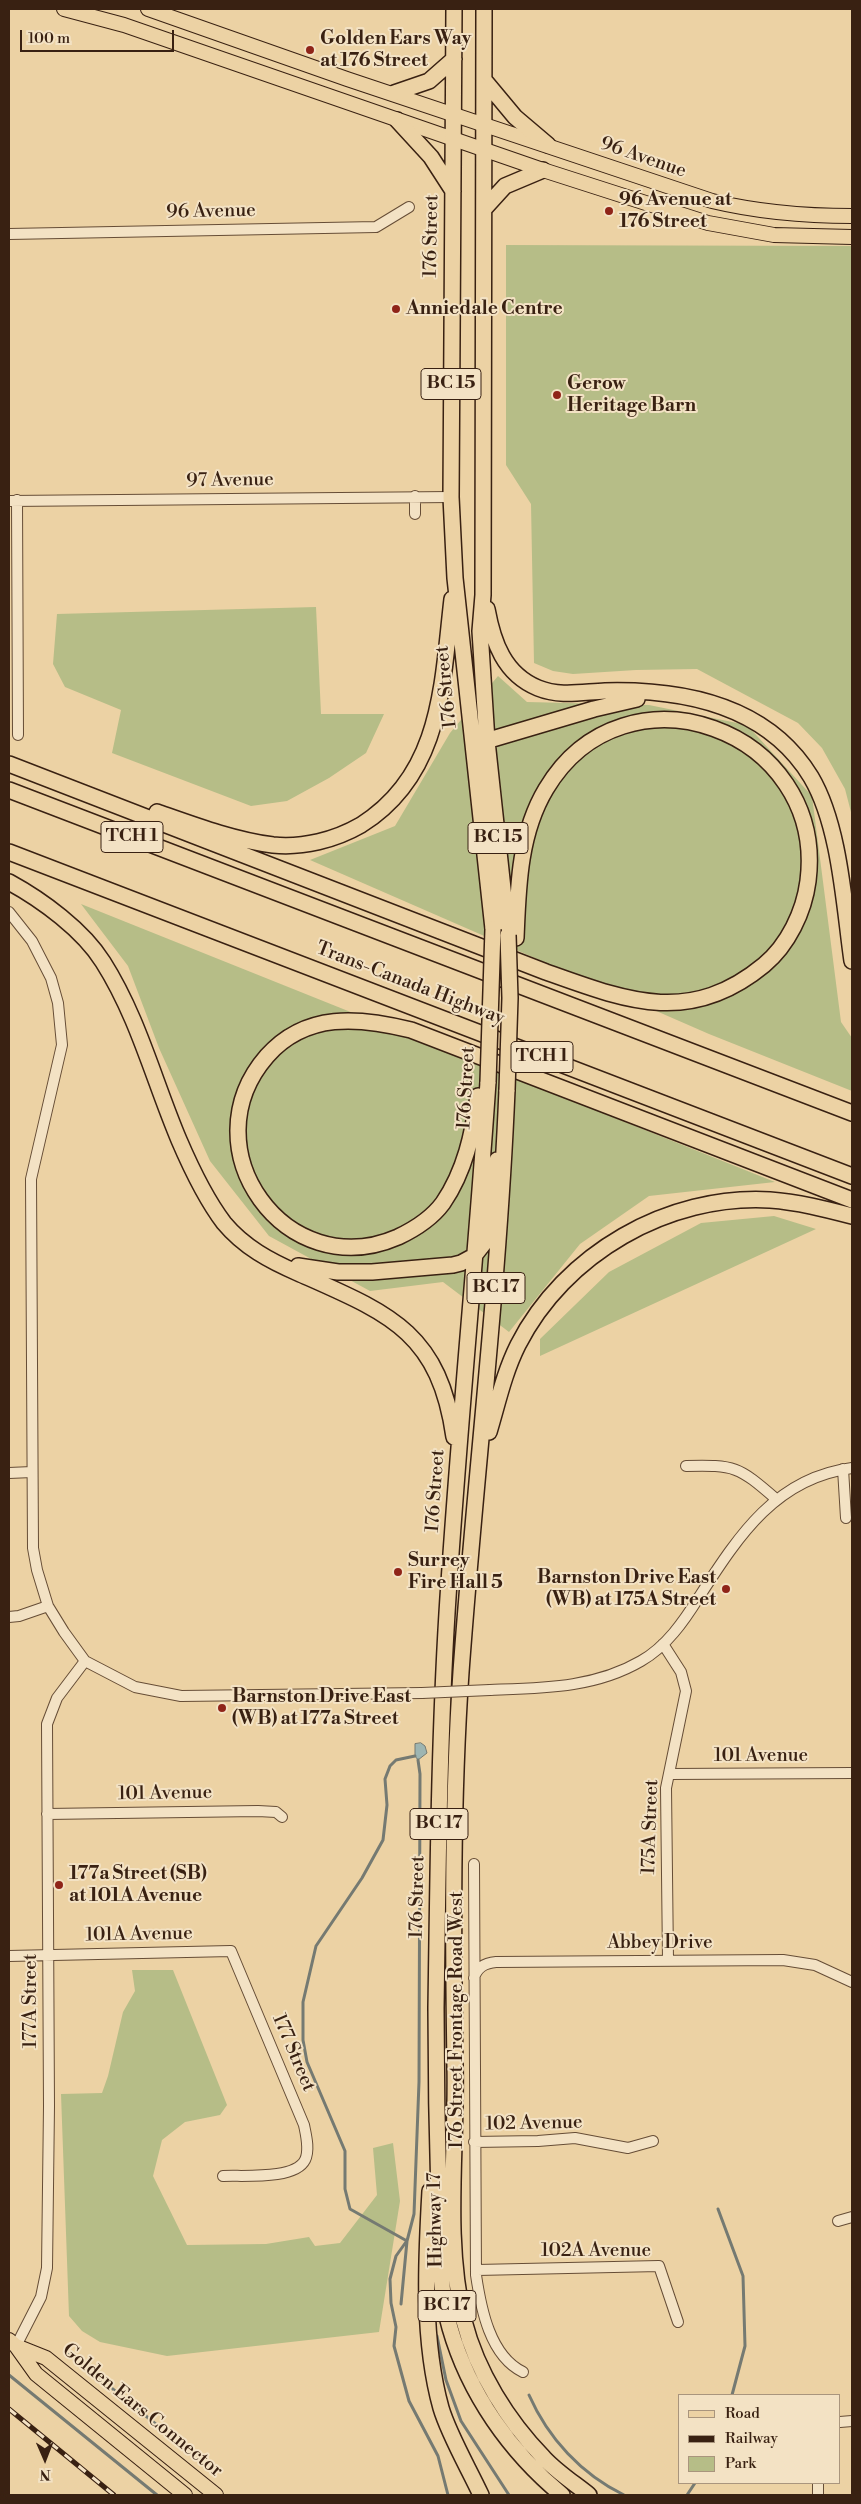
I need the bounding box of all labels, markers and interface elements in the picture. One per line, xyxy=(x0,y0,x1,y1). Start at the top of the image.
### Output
scale bar xyxy=(22,20,176,52)
place label: Golden Ears Way at 176 Street xyxy=(320,28,471,72)
text: 100 m xyxy=(28,29,70,48)
marker: Golden Ears Way at 176 Street xyxy=(304,44,316,56)
street label: 96 Avenue xyxy=(597,133,689,183)
place label: 96 Avenue at 176 Street xyxy=(619,189,732,233)
street label: 176 Street xyxy=(420,194,444,278)
street label: 96 Avenue xyxy=(166,200,256,224)
marker: 96 Avenue at 176 Street xyxy=(603,205,615,217)
place label: Anniedale Centre xyxy=(406,298,563,320)
marker: Anniedale Centre xyxy=(390,303,402,315)
road number: BC 15 xyxy=(421,368,481,399)
place label: Gerow Heritage Barn xyxy=(567,373,696,417)
marker: Gerow Heritage Barn xyxy=(551,389,563,401)
street label: 97 Avenue xyxy=(186,469,274,493)
street label: 176 Street xyxy=(431,644,463,730)
road number: TCH 1 xyxy=(101,822,163,852)
road number: BC 15 xyxy=(468,822,528,854)
street label: Trans-Canada Highway xyxy=(312,937,508,1031)
road number: TCH 1 xyxy=(511,1042,573,1072)
street label: 176 Street xyxy=(453,1046,481,1130)
road number: BC 17 xyxy=(467,1273,525,1304)
street label: 176 Street xyxy=(422,1449,450,1533)
place label: Surrey Fire Hall 5 xyxy=(408,1550,503,1594)
marker: Surrey Fire Hall 5 xyxy=(392,1566,404,1578)
place label: Barnston Drive East (WB) at 175A Street xyxy=(537,1567,716,1611)
marker: Barnston Drive East (WB) at 175A Street xyxy=(720,1583,732,1595)
place label: Barnston Drive East (WB) at 177a Street xyxy=(232,1686,411,1730)
marker: Barnston Drive East (WB) at 177a Street xyxy=(216,1702,228,1714)
street label: 101 Avenue xyxy=(714,1745,808,1767)
street label: 175A Street xyxy=(638,1779,664,1875)
street label: 101 Avenue xyxy=(118,1782,212,1806)
road number: BC 17 xyxy=(410,1808,468,1840)
street label: 176 Street xyxy=(406,1855,430,1939)
place label: 177a Street (SB) at 101A Avenue xyxy=(69,1863,207,1907)
marker: 177a Street (SB) at 101A Avenue xyxy=(53,1879,65,1891)
street label: 176 Street Frontage Road West xyxy=(446,1891,468,2149)
street label: 101A Avenue xyxy=(85,1923,193,1947)
street label: Abbey Drive xyxy=(607,1932,713,1954)
street label: 177A Street xyxy=(20,1954,42,2048)
street label: 177 Street xyxy=(267,2011,319,2095)
street label: 102 Avenue xyxy=(485,2112,583,2136)
street label: Highway 17 xyxy=(424,2172,448,2268)
street label: 102A Avenue xyxy=(541,2240,651,2262)
road number: BC 17 xyxy=(418,2290,476,2322)
street label: Golden Ears Connector xyxy=(57,2339,227,2483)
legend xyxy=(678,2394,841,2484)
text: Road xyxy=(725,2404,760,2423)
text: Railway xyxy=(725,2429,778,2448)
north arrow xyxy=(20,2434,70,2484)
text: Park xyxy=(725,2454,756,2473)
text: N xyxy=(40,2465,51,2483)

